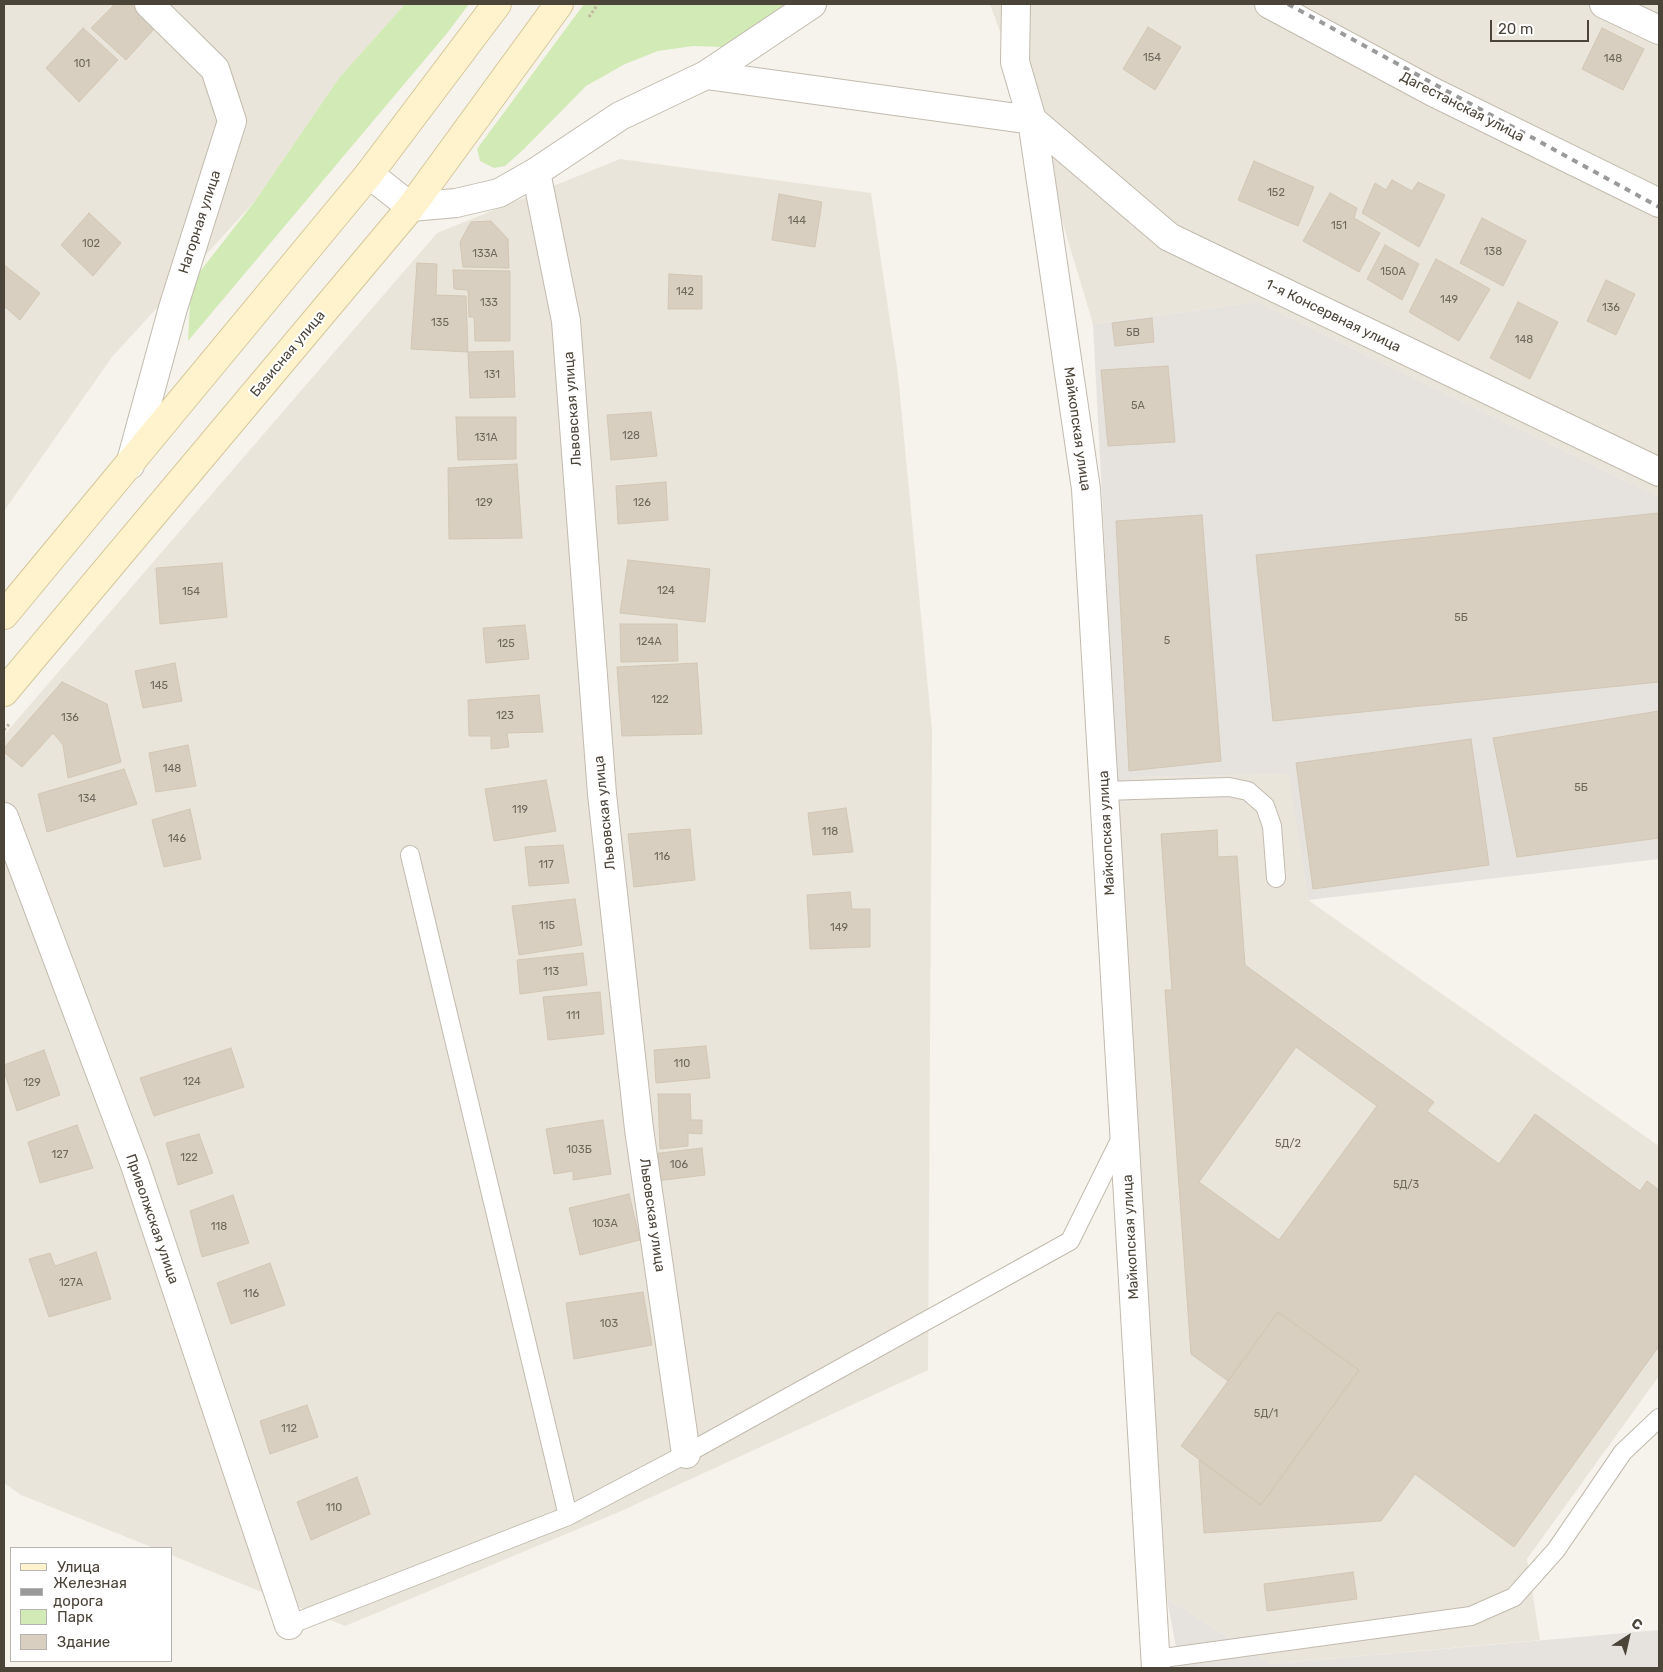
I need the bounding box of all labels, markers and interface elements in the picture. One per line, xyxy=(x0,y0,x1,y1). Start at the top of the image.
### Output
scale bar xyxy=(1493,10,1592,42)
text: 20 m xyxy=(1498,20,1533,38)
house number: 154 xyxy=(1143,51,1161,65)
house number: 148 xyxy=(1604,52,1622,66)
house number: 101 xyxy=(74,57,90,71)
street label: Дагестанская улица xyxy=(1397,68,1527,146)
street label: Нагорная улица xyxy=(175,168,225,276)
house number: 152 xyxy=(1267,186,1285,200)
house number: 144 xyxy=(788,214,806,228)
house number: 151 xyxy=(1331,219,1347,233)
house number: 102 xyxy=(82,237,100,251)
house number: 138 xyxy=(1484,245,1502,259)
house number: 133А xyxy=(472,247,498,261)
house number: 150А xyxy=(1380,265,1406,279)
street label: 1-я Консервная улица xyxy=(1263,276,1403,356)
house number: 142 xyxy=(676,285,694,299)
house number: 149 xyxy=(1440,293,1458,307)
house number: 133 xyxy=(480,296,498,310)
house number: 136 xyxy=(1602,301,1620,315)
street label: Базисная улица xyxy=(247,307,329,401)
house number: 135 xyxy=(431,316,449,330)
house number: 5В xyxy=(1126,326,1140,340)
house number: 148 xyxy=(1515,333,1533,347)
street label: Львовская улица xyxy=(561,351,585,467)
street label: Майкопская улица xyxy=(1060,366,1094,492)
house number: 131 xyxy=(484,368,500,382)
house number: 5А xyxy=(1131,399,1145,413)
house number: 128 xyxy=(622,429,640,443)
house number: 131А xyxy=(474,431,498,445)
house number: 129 xyxy=(475,496,493,510)
house number: 126 xyxy=(633,496,651,510)
house number: 124 xyxy=(657,584,675,598)
house number: 154 xyxy=(182,585,200,599)
house number: 5Б xyxy=(1454,611,1468,625)
house number: 5 xyxy=(1164,634,1170,648)
house number: 124А xyxy=(636,635,662,649)
house number: 125 xyxy=(497,637,515,651)
house number: 145 xyxy=(150,679,168,693)
house number: 122 xyxy=(651,693,669,707)
house number: 123 xyxy=(496,709,514,723)
house number: 136 xyxy=(61,711,79,725)
street label: Львовская улица xyxy=(591,755,619,871)
house number: 148 xyxy=(163,762,181,776)
street label: Майкопская улица xyxy=(1095,770,1119,896)
house number: 5Б xyxy=(1574,781,1588,795)
house number: 134 xyxy=(78,792,96,806)
house number: 119 xyxy=(512,803,528,817)
house number: 118 xyxy=(822,825,838,839)
house number: 146 xyxy=(168,832,186,846)
house number: 116 xyxy=(654,850,670,864)
house number: 117 xyxy=(538,858,554,872)
house number: 115 xyxy=(539,919,555,933)
house number: 149 xyxy=(830,921,848,935)
house number: 113 xyxy=(543,965,559,979)
house number: 111 xyxy=(566,1009,580,1023)
house number: 110 xyxy=(674,1057,690,1071)
house number: 124 xyxy=(183,1075,201,1089)
house number: 129 xyxy=(23,1076,41,1090)
house number: 5Д/2 xyxy=(1275,1137,1301,1151)
house number: 103Б xyxy=(566,1143,592,1157)
house number: 127 xyxy=(52,1148,68,1162)
house number: 122 xyxy=(180,1151,198,1165)
street label: Приволжская улица xyxy=(122,1152,182,1286)
street label: Львовская улица xyxy=(636,1157,668,1273)
house number: 106 xyxy=(670,1158,688,1172)
street label: Майкопская улица xyxy=(1119,1174,1143,1300)
house number: 5Д/3 xyxy=(1393,1178,1419,1192)
house number: 103А xyxy=(592,1217,618,1231)
house number: 118 xyxy=(211,1220,227,1234)
house number: 127А xyxy=(59,1276,83,1290)
house number: 116 xyxy=(243,1287,259,1301)
house number: 103 xyxy=(600,1317,618,1331)
house number: 5Д/1 xyxy=(1254,1407,1278,1421)
house number: 112 xyxy=(281,1422,297,1436)
house number: 110 xyxy=(326,1501,342,1515)
legend xyxy=(10,1547,172,1662)
text: Улица xyxy=(57,1558,100,1576)
text: Железная дорога xyxy=(53,1574,127,1610)
text: Парк xyxy=(57,1608,93,1626)
north arrow xyxy=(1603,1612,1653,1662)
text: С xyxy=(1628,1615,1646,1634)
text: Здание xyxy=(57,1633,110,1651)

